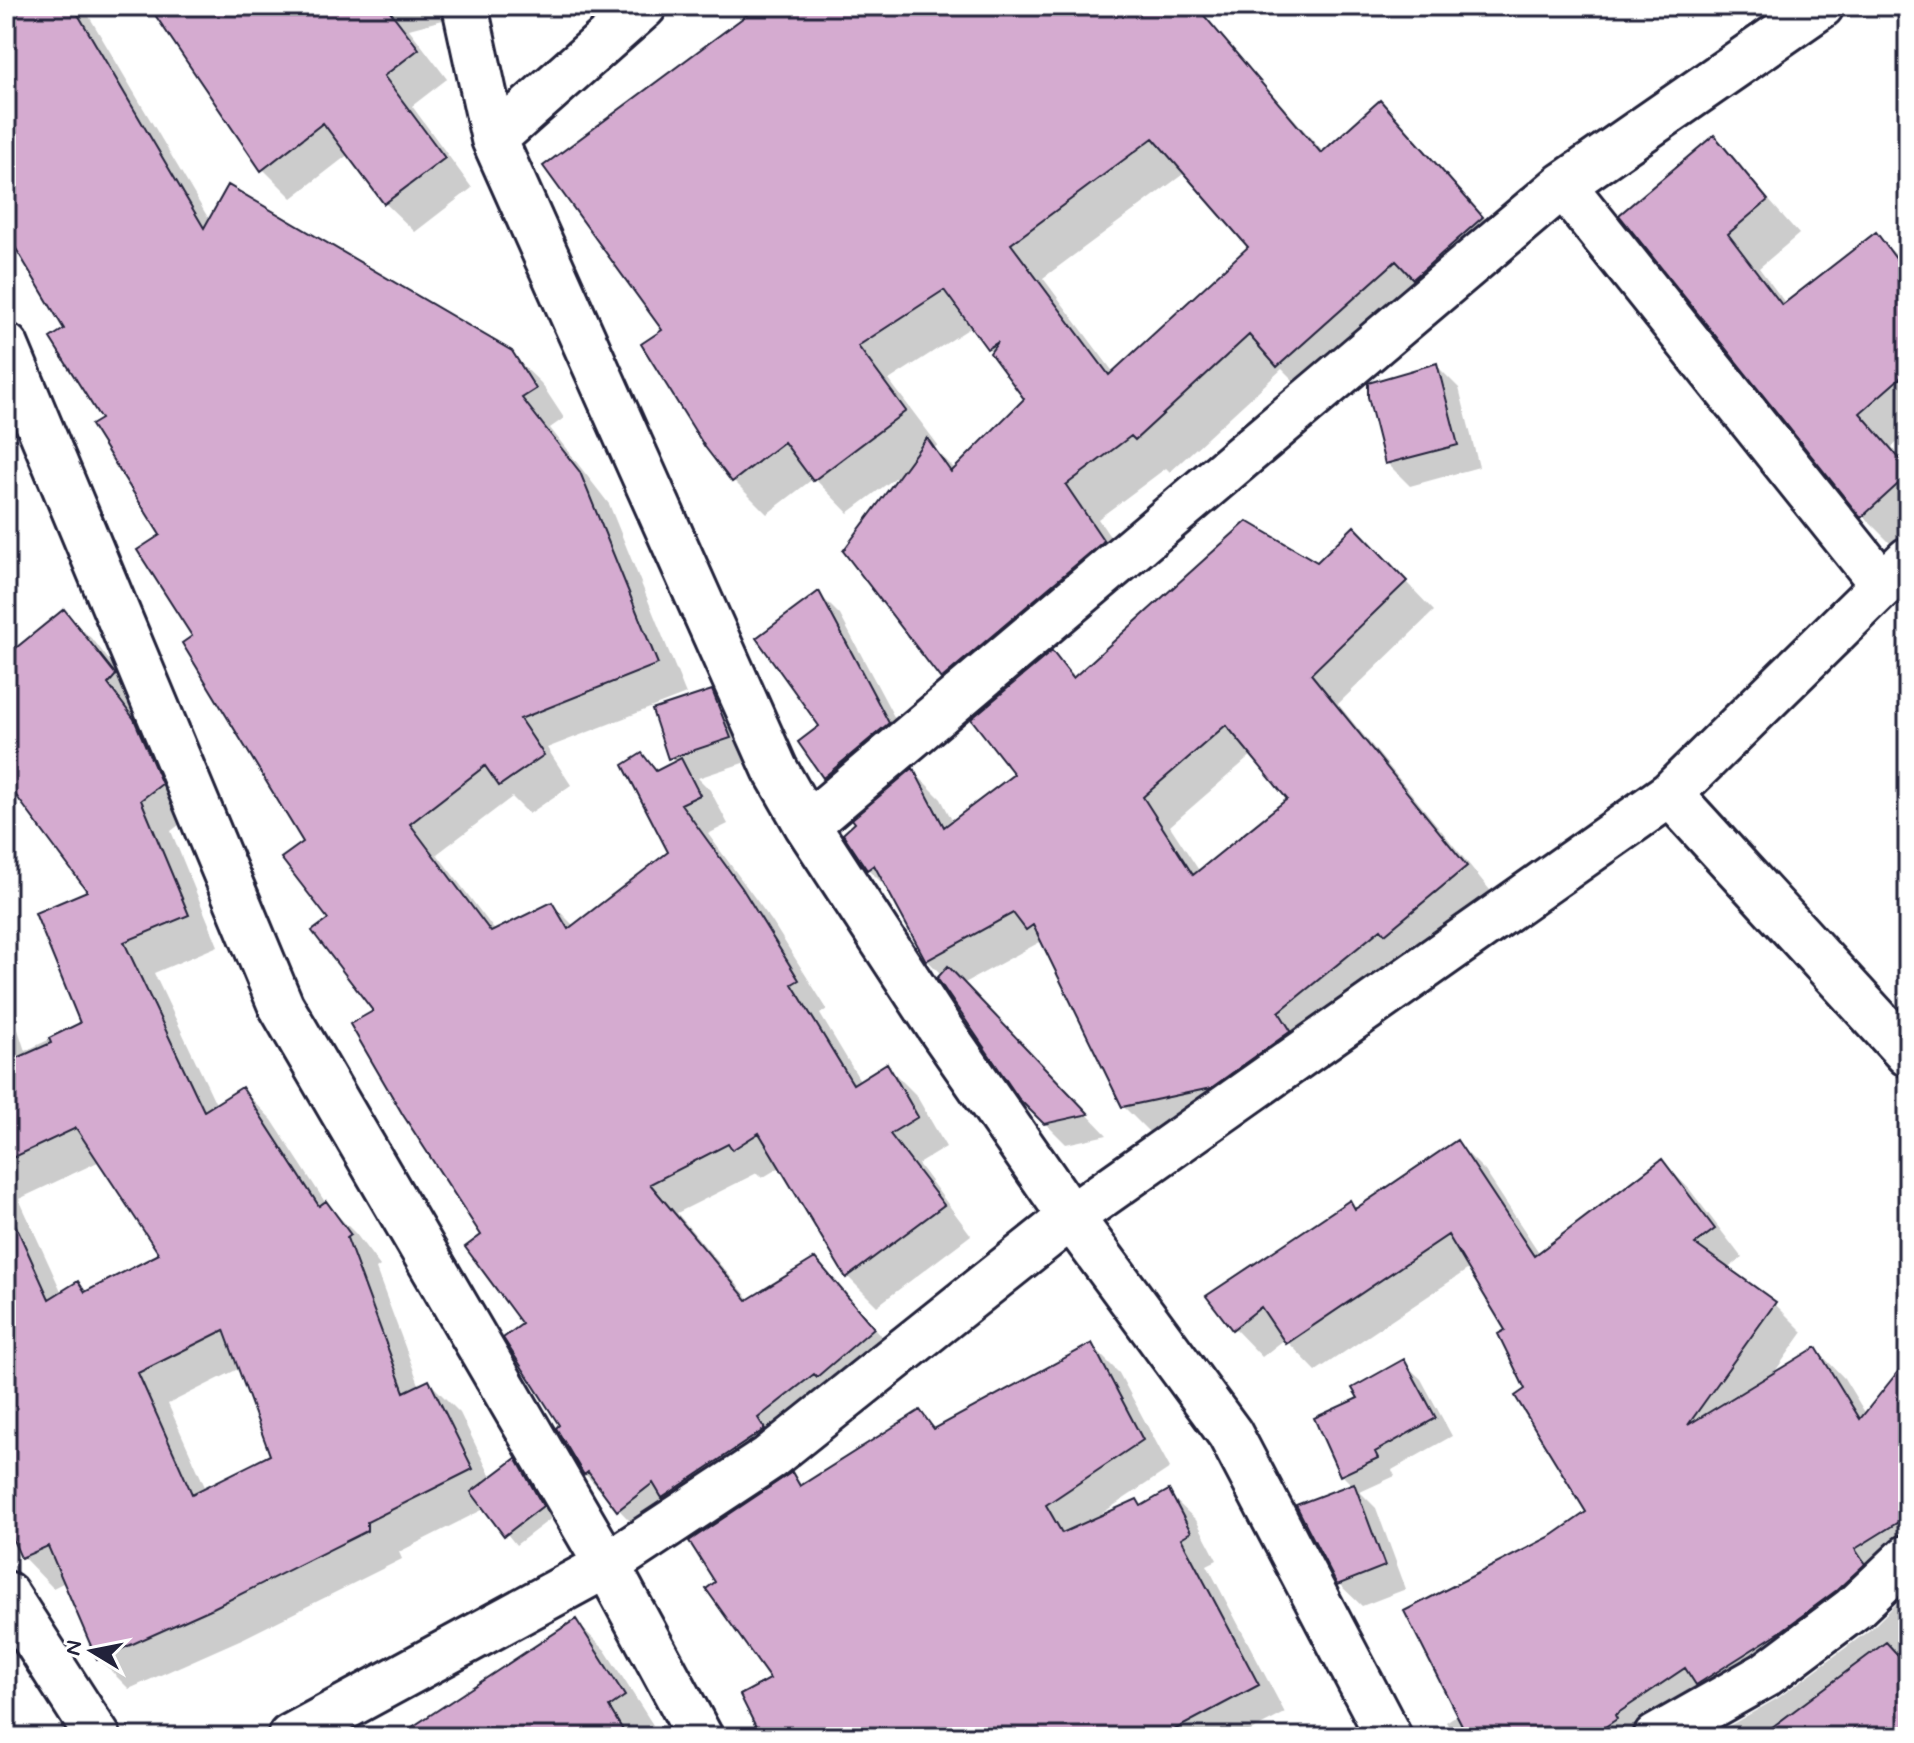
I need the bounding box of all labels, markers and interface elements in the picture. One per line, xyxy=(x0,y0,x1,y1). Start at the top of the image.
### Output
north arrow xyxy=(52,1611,132,1691)
text: N xyxy=(59,1638,89,1658)

